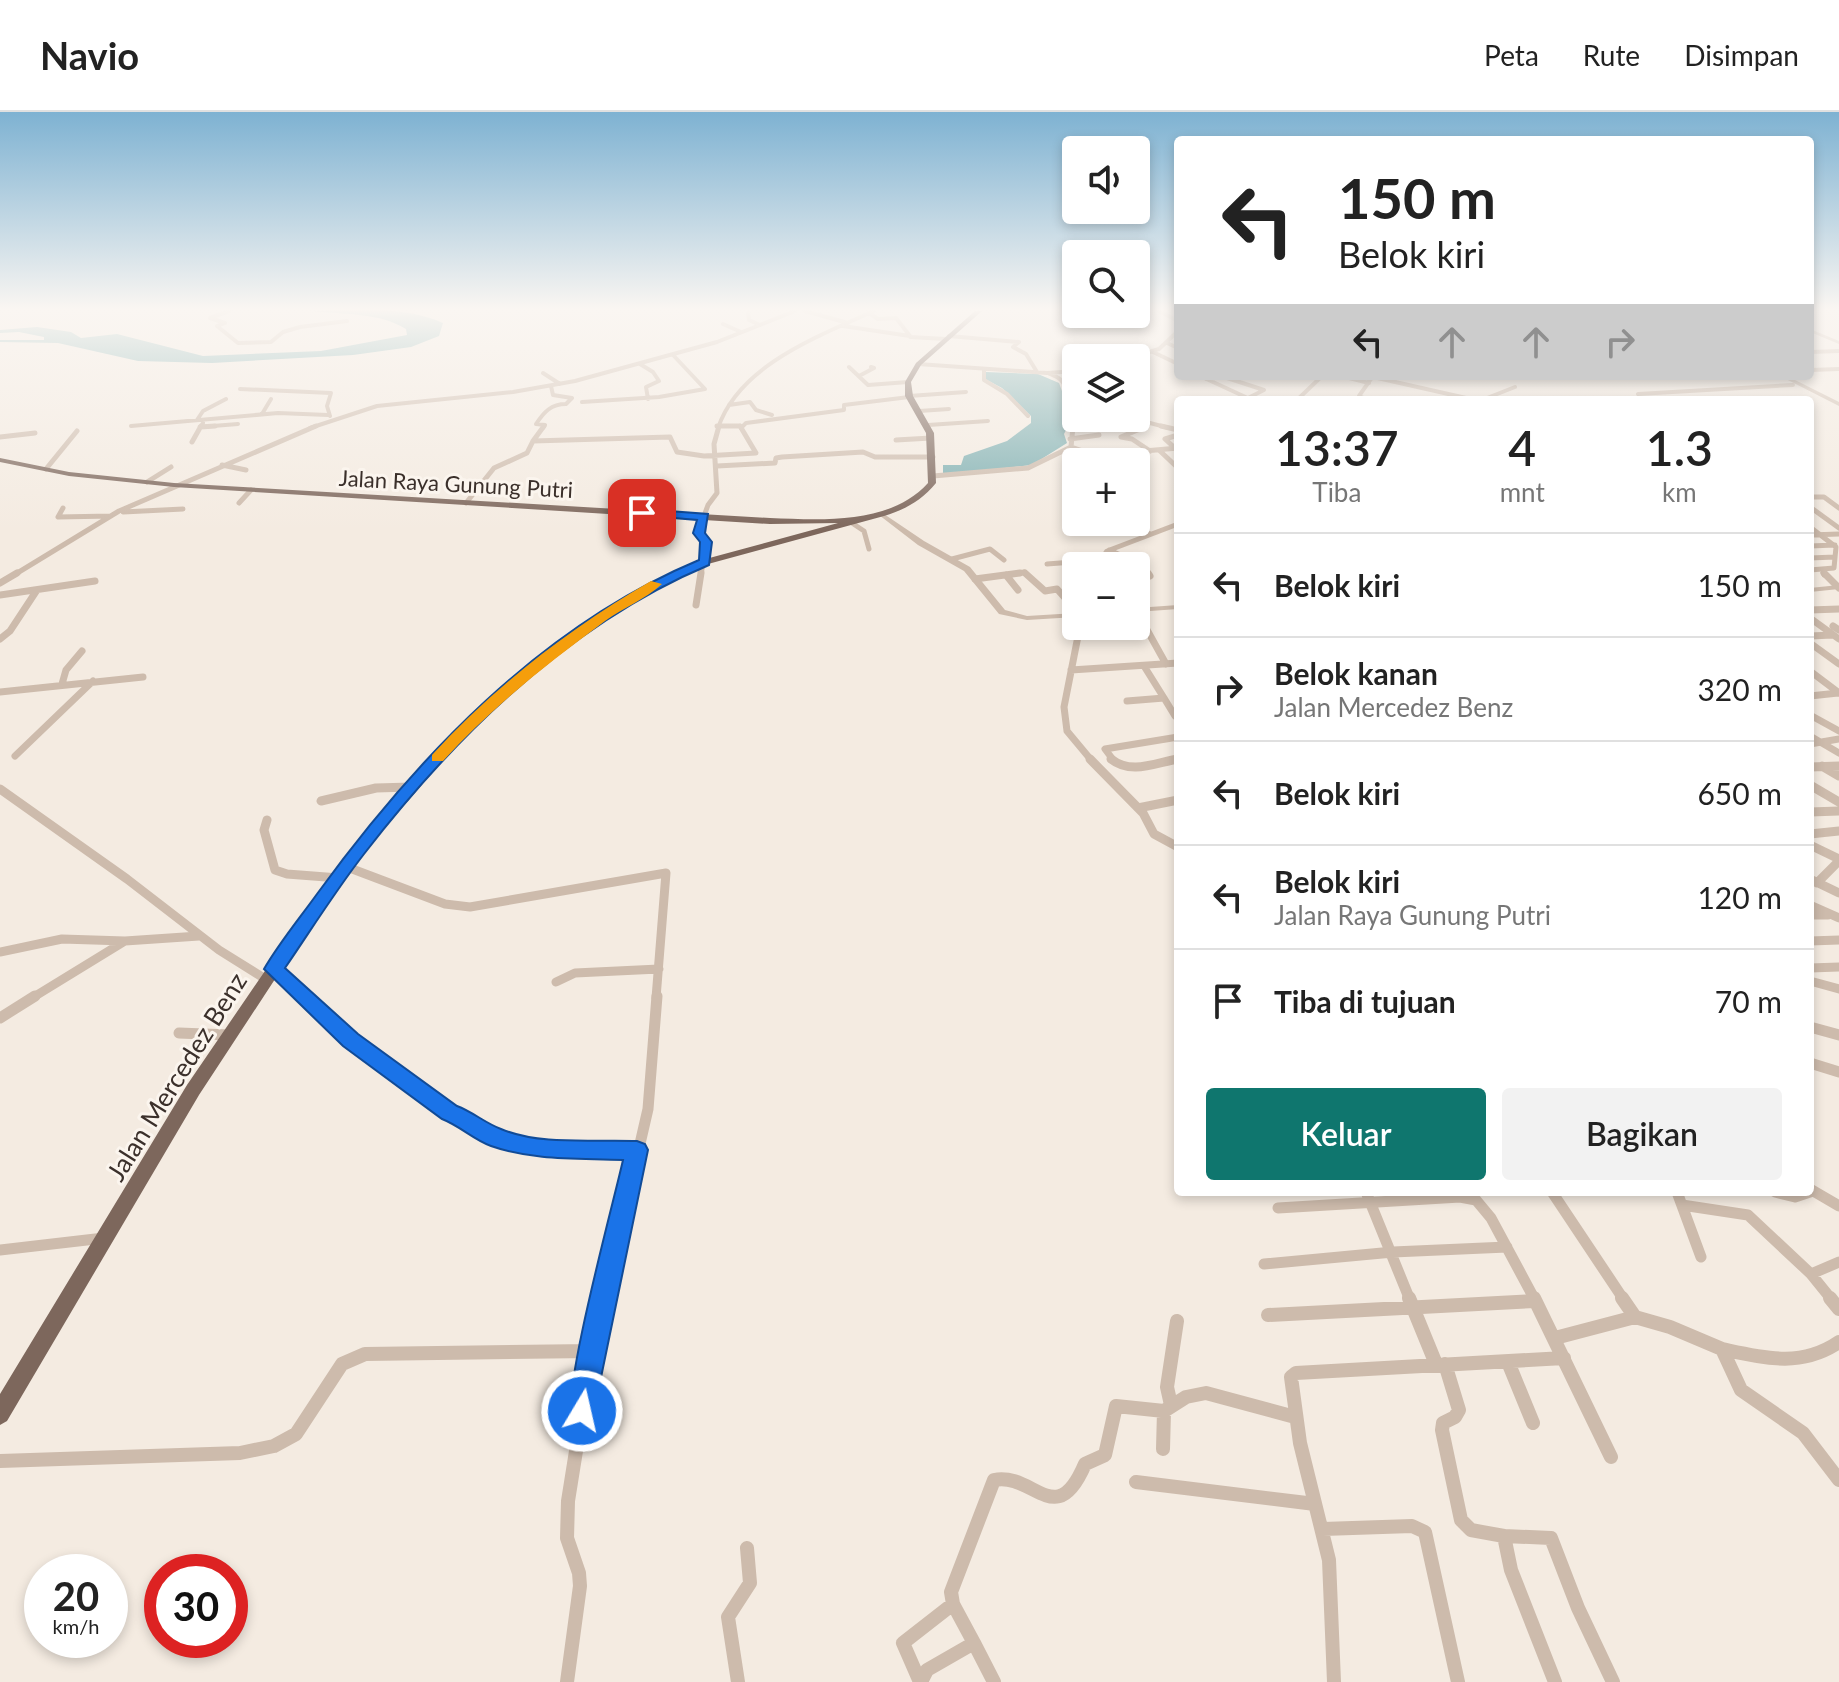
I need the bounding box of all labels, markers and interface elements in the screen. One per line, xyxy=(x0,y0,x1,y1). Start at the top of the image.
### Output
text: Navio xyxy=(40,32,139,78)
text: Peta xyxy=(1484,38,1539,72)
text: Rute xyxy=(1583,38,1640,72)
text: Disimpan xyxy=(1684,38,1799,72)
map controls xyxy=(1062,136,1150,640)
button: sound xyxy=(1062,136,1150,224)
text: 150 m xyxy=(1338,164,1496,231)
icon: left xyxy=(1206,168,1310,272)
text: Belok kiri xyxy=(1338,232,1485,276)
button: search xyxy=(1062,240,1150,328)
icon: left xyxy=(1346,320,1390,364)
icon: ahead xyxy=(1430,320,1474,364)
icon: ahead xyxy=(1514,320,1558,364)
icon: right xyxy=(1598,320,1642,364)
button: layers xyxy=(1062,344,1150,432)
text: 13:37 xyxy=(1275,419,1399,476)
text: 4 xyxy=(1508,419,1536,476)
text: 1.3 xyxy=(1646,419,1713,476)
button: + xyxy=(1062,448,1150,536)
street label: Jalan Raya Gunung Putri xyxy=(338,464,574,503)
text: Tiba xyxy=(1312,476,1361,508)
text: mnt xyxy=(1500,476,1545,508)
text: km xyxy=(1662,476,1697,508)
pin xyxy=(608,479,676,547)
icon: arrive xyxy=(620,491,664,535)
button: − xyxy=(1062,552,1150,640)
icon: left xyxy=(1206,563,1250,607)
text: Belok kiri xyxy=(1274,567,1400,603)
text: 150 m xyxy=(1697,567,1782,603)
text: Belok kanan xyxy=(1274,655,1438,691)
icon: right xyxy=(1206,667,1250,711)
text: 320 m xyxy=(1697,671,1782,707)
text: Jalan Mercedez Benz xyxy=(1274,691,1513,723)
icon: left xyxy=(1206,771,1250,815)
text: Belok kiri xyxy=(1274,775,1400,811)
text: 650 m xyxy=(1697,775,1782,811)
text: Belok kiri xyxy=(1274,863,1400,899)
icon: left xyxy=(1206,875,1250,919)
text: 120 m xyxy=(1697,879,1782,915)
text: Jalan Raya Gunung Putri xyxy=(1274,899,1551,931)
street label: Jalan Mercedez Benz xyxy=(99,967,253,1186)
icon: arrive xyxy=(1206,979,1250,1023)
text: Tiba di tujuan xyxy=(1274,983,1456,1019)
text: 70 m xyxy=(1715,983,1782,1019)
button: Keluar xyxy=(1206,1088,1486,1180)
button: Bagikan xyxy=(1502,1088,1782,1180)
position arrow xyxy=(540,1369,624,1453)
speed limit sign: 30 xyxy=(144,1554,248,1658)
text: 20 xyxy=(53,1572,99,1620)
text: km/h xyxy=(53,1614,99,1638)

